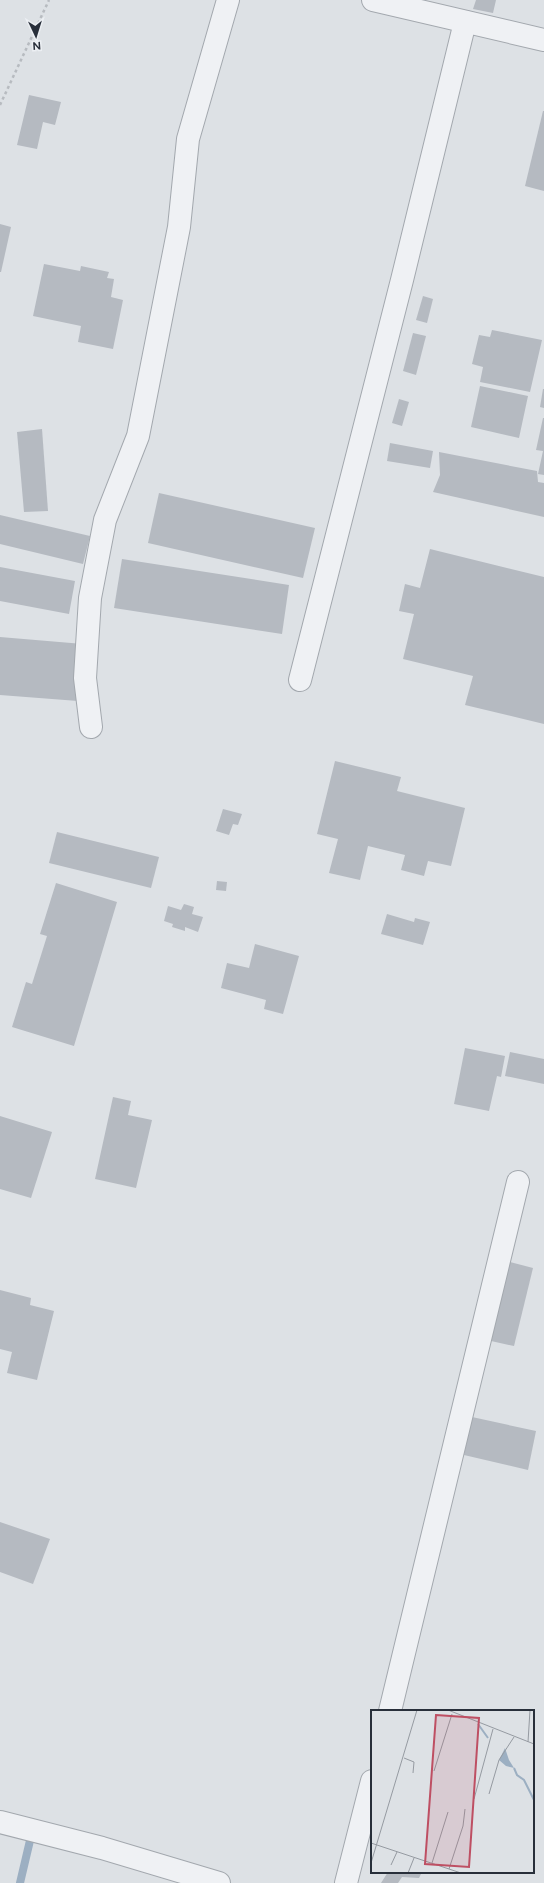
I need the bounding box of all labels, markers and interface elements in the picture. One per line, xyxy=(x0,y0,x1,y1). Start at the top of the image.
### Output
north arrow xyxy=(16,16,56,56)
text: N xyxy=(32,39,41,52)
inset map xyxy=(371,1710,534,1873)

